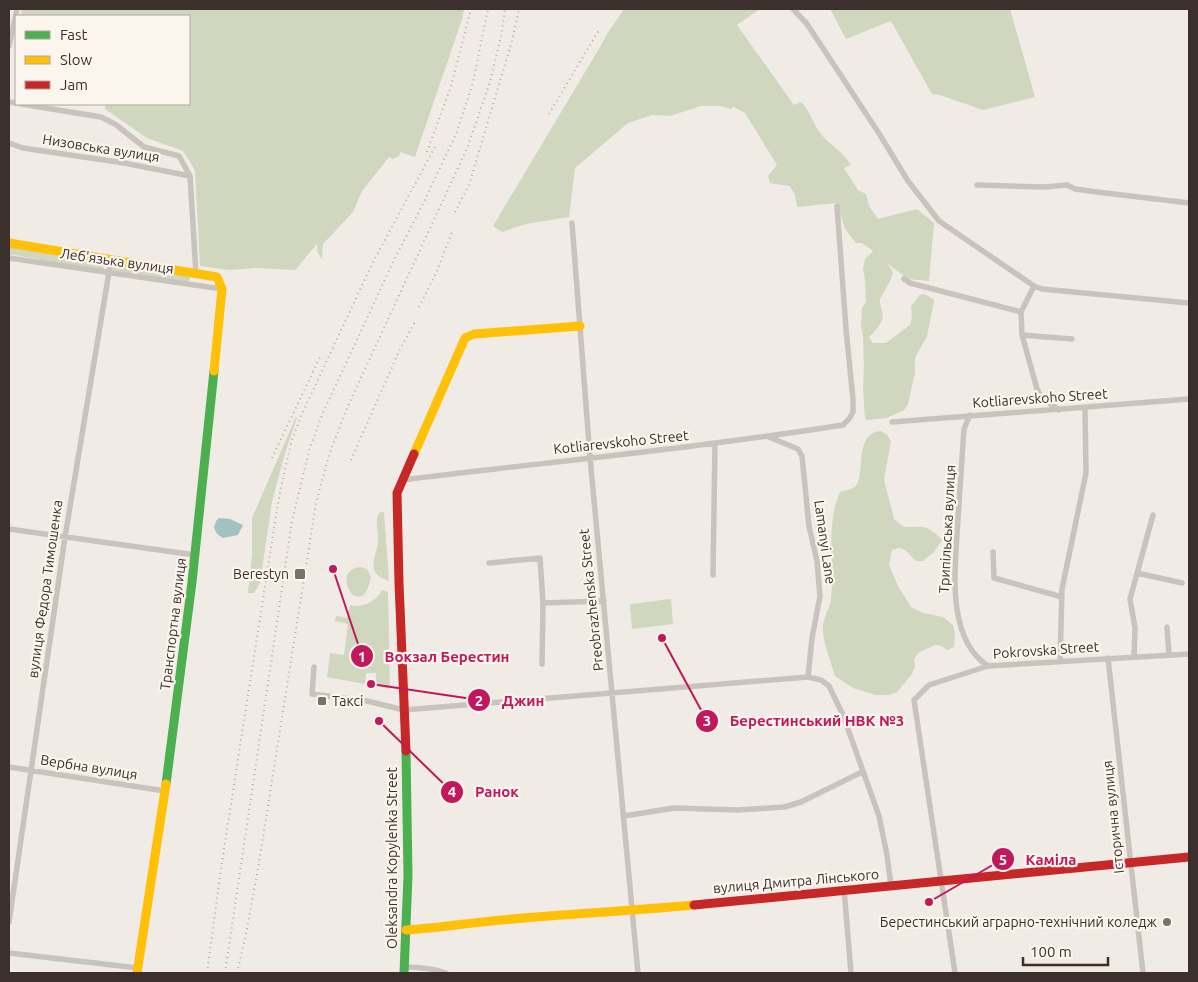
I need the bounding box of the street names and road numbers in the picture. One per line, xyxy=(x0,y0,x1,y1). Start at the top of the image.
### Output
street label: Низовська вулиця xyxy=(41,131,161,165)
street label: Леб'язька вулиця xyxy=(59,245,175,277)
street label: Kotliarevskoho Street xyxy=(972,385,1109,411)
street label: Kotliarevskoho Street xyxy=(553,427,690,457)
street label: Трипільська вулиця xyxy=(936,464,958,594)
street label: вулиця Федора Тимошенка xyxy=(25,499,65,679)
street label: Lamanyi Lane xyxy=(811,499,839,585)
street label: Preobrazhenska Street xyxy=(576,528,606,672)
street label: Транспортна вулиця xyxy=(157,557,189,691)
street label: Pokrovska Street xyxy=(992,638,1100,662)
street label: Вербна вулиця xyxy=(39,751,139,783)
street label: Історична вулиця xyxy=(1099,760,1127,874)
street label: Oleksandra Kopylenka Street xyxy=(384,767,400,949)
street label: вулиця Дмитра Лінського xyxy=(712,866,880,896)

